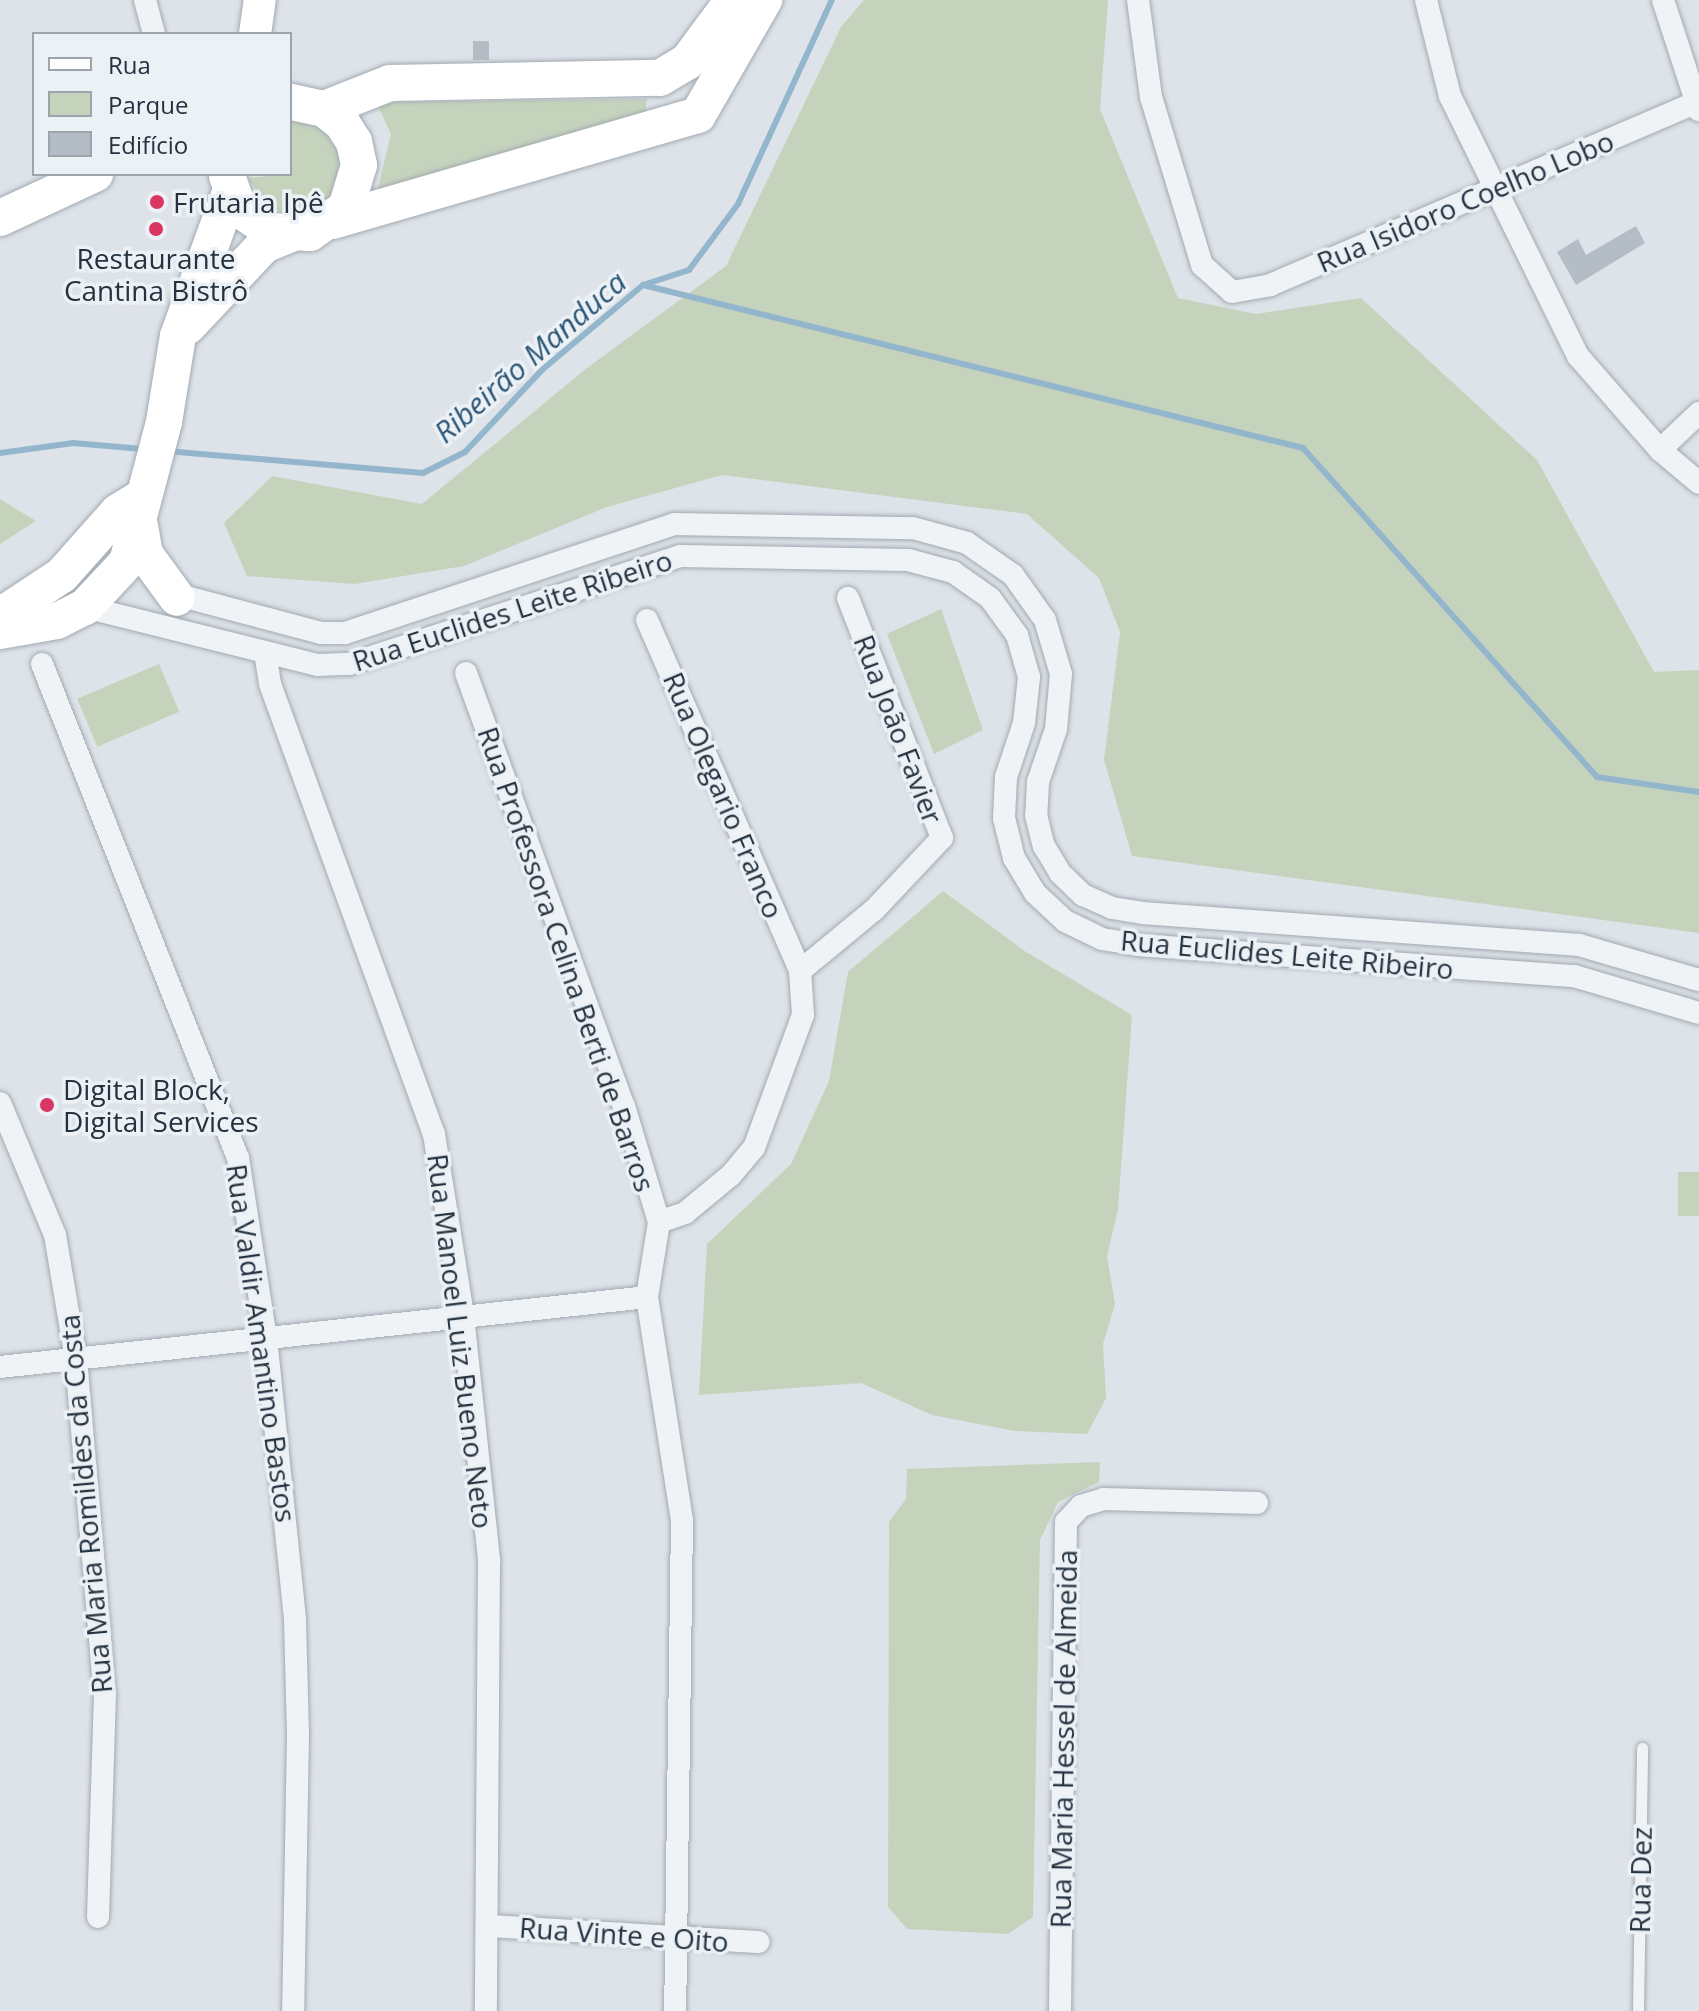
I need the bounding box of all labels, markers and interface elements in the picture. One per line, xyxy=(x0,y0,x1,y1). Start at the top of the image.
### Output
legend xyxy=(32,32,292,176)
text: Rua xyxy=(108,48,151,81)
text: Parque xyxy=(108,88,188,121)
street label: Rua Isidoro Coelho Lobo xyxy=(1312,123,1618,279)
text: Edifício xyxy=(108,128,188,161)
place label: Frutaria Ipê xyxy=(173,185,324,219)
marker: Frutaria Ipê xyxy=(148,193,166,211)
marker: Restaurante Cantina Bistrô xyxy=(147,220,165,238)
place label: Restaurante Cantina Bistrô xyxy=(64,241,248,307)
water label: Ribeirão Manduca xyxy=(427,264,633,450)
street label: Rua Euclides Leite Ribeiro xyxy=(348,542,676,678)
street label: Rua João Favier xyxy=(848,630,950,828)
street label: Rua Olegario Franco xyxy=(657,667,791,923)
street label: Rua Professora Celina Berti de Barros xyxy=(471,722,663,1196)
street label: Rua Euclides Leite Ribeiro xyxy=(1119,923,1455,985)
place label: Digital Block, Digital Services xyxy=(63,1072,259,1138)
marker: Digital Block, Digital Services xyxy=(38,1096,56,1114)
street label: Rua Manoel Luiz Bueno Neto xyxy=(421,1152,501,1530)
street label: Rua Valdir Amantino Bastos xyxy=(220,1162,304,1524)
street label: Rua Maria Romildes da Costa xyxy=(52,1313,118,1695)
street label: Rua Maria Hessel de Almeida xyxy=(1043,1549,1083,1929)
street label: Rua Dez xyxy=(1622,1826,1658,1934)
street label: Rua Vinte e Oito xyxy=(518,1910,730,1958)

